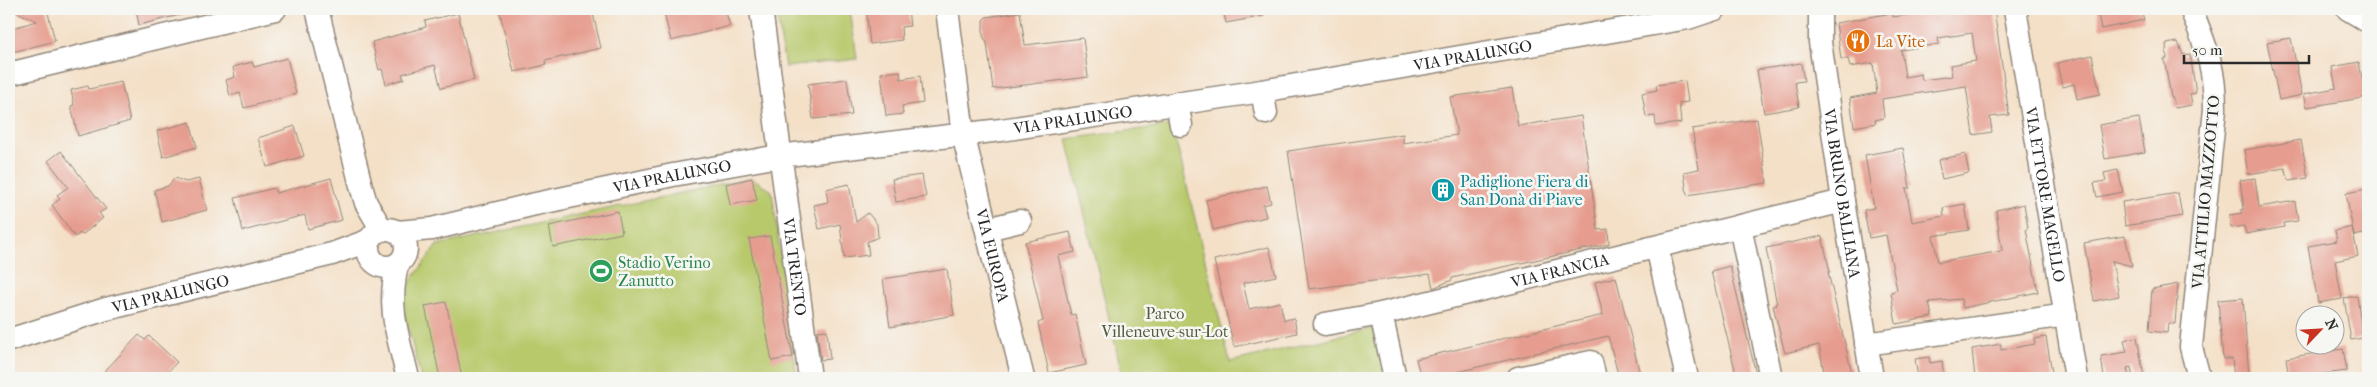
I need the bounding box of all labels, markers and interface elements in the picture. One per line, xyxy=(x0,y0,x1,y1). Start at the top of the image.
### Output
restaurant icon: La Vite xyxy=(1845,28,1871,54)
place label: La Vite xyxy=(1876,32,1925,51)
scale bar xyxy=(2184,32,2310,64)
street label: VIA PRALUNGO xyxy=(1411,36,1534,75)
text: 50 m xyxy=(2192,41,2223,59)
street label: VIA ATTILIO MAZZOTTO xyxy=(2187,94,2223,291)
street label: VIA PRALUNGO xyxy=(1011,101,1134,138)
street label: VIA ETTORE MAGELLO xyxy=(2021,105,2069,284)
street label: VIA BRUNO BALLIANA xyxy=(1820,106,1865,280)
street label: VIA PRALUNGO xyxy=(610,156,733,198)
place label: Padiglione Fiera di San Donà di Piave xyxy=(1460,172,1589,209)
building icon: Padiglione Fiera di San Donà di Piave xyxy=(1430,177,1456,203)
street label: VIA EUROPA xyxy=(971,206,1013,305)
street label: VIA TRENTO xyxy=(779,216,811,317)
street label: VIA FRANCIA xyxy=(1508,249,1612,292)
place label: Stadio Verino Zanutto xyxy=(618,253,711,290)
sports icon: Stadio Verino Zanutto xyxy=(588,258,614,284)
street label: VIA PRALUNGO xyxy=(109,270,231,317)
park label: Parco Villeneuve-sur-Lot xyxy=(1101,304,1229,341)
north arrow xyxy=(2294,304,2344,354)
text: N xyxy=(2321,316,2341,333)

